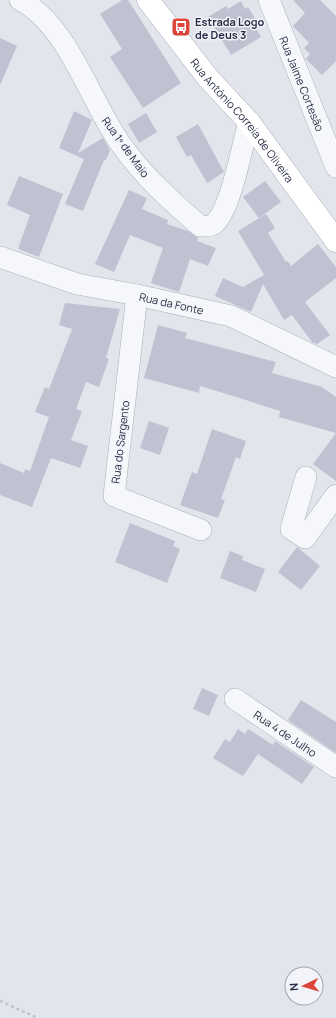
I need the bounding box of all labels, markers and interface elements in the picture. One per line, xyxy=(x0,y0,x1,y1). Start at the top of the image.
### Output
place label: Estrada Logo de Deus 3 xyxy=(195,14,265,42)
bus stop icon: Estrada Logo de Deus 3 xyxy=(170,16,192,38)
street label: Rua Jaime Cortesão xyxy=(277,34,328,134)
street label: Rua António Correia de Oliveira xyxy=(188,55,298,185)
street label: Rua 1º de Maio xyxy=(99,114,153,181)
street label: Rua da Fonte xyxy=(138,288,206,317)
street label: Rua do Sargento xyxy=(107,399,133,484)
street label: Rua 4 de Julho xyxy=(251,706,320,760)
north arrow xyxy=(284,966,324,1006)
text: N xyxy=(286,982,301,992)

